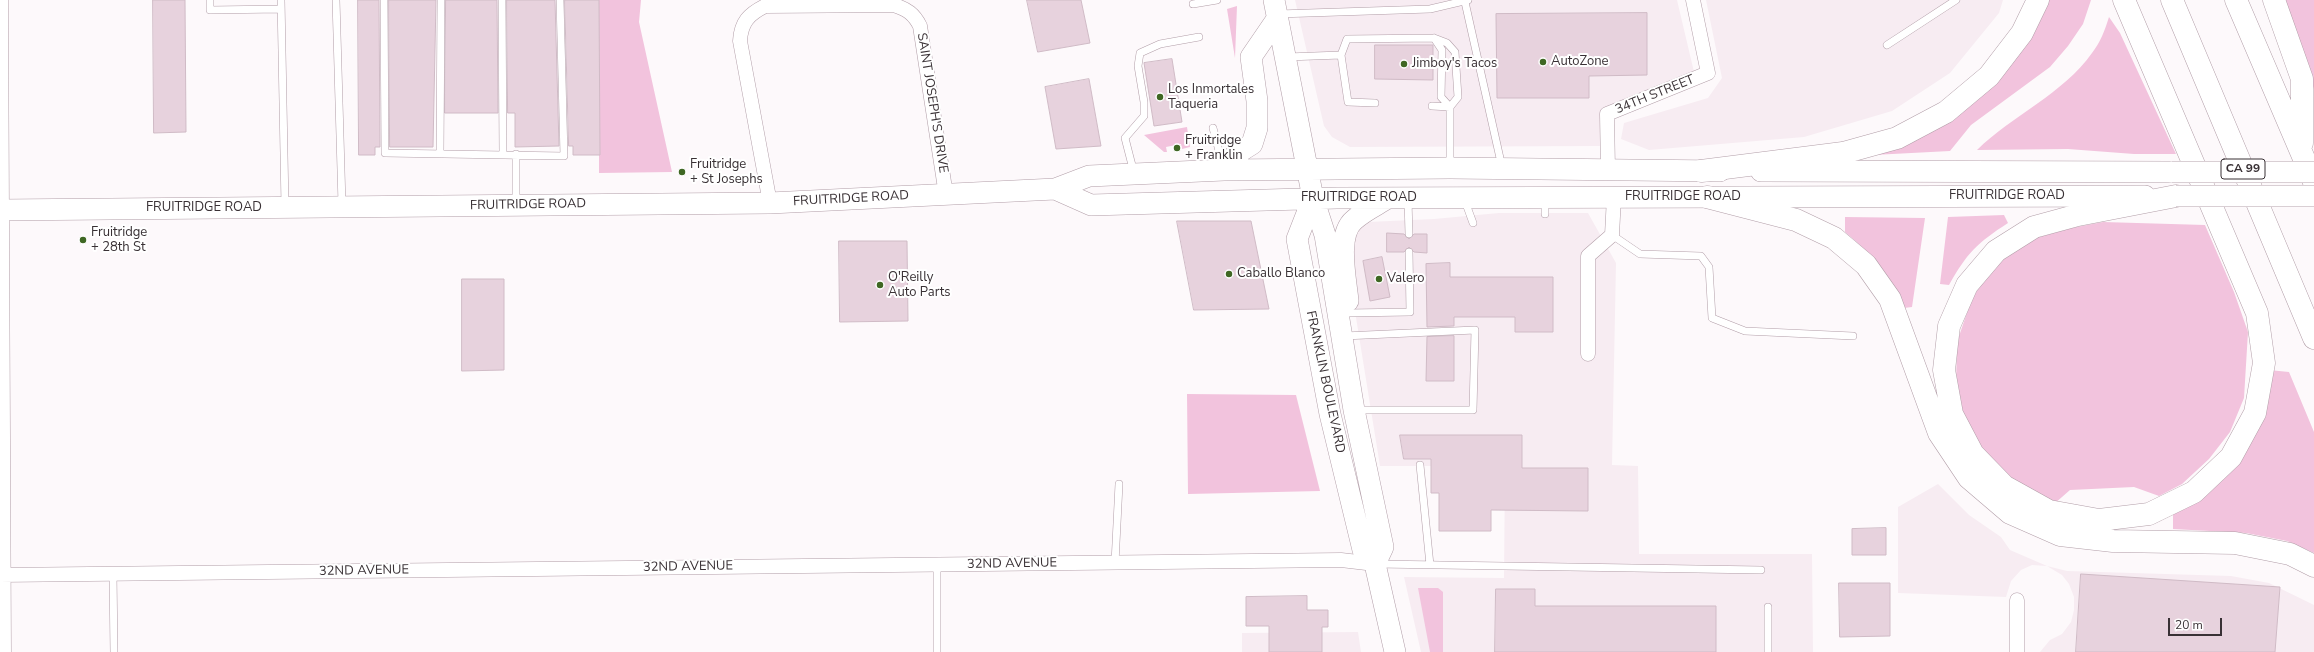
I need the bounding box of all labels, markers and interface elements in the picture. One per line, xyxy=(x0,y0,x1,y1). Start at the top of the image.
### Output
street label: SAINT JOSEPH'S DRIVE xyxy=(913,32,951,174)
place label: AutoZone xyxy=(1551,54,1608,70)
place label: Jimboy's Tacos xyxy=(1412,56,1497,72)
marker: AutoZone xyxy=(1538,57,1548,67)
marker: Jimboy's Tacos xyxy=(1399,59,1409,69)
street label: 34TH STREET xyxy=(1613,72,1697,118)
place label: Los Inmortales Taqueria xyxy=(1168,82,1254,113)
marker: Los Inmortales Taqueria xyxy=(1155,92,1165,102)
place label: Fruitridge + Franklin xyxy=(1185,133,1243,164)
marker: Fruitridge + Franklin xyxy=(1172,143,1182,153)
place label: Fruitridge + St Josephs xyxy=(690,157,763,188)
road number: CA 99 xyxy=(2221,159,2265,179)
marker: Fruitridge + St Josephs xyxy=(677,167,687,177)
street label: FRUITRIDGE ROAD xyxy=(793,188,909,210)
street label: FRUITRIDGE ROAD xyxy=(1949,188,2065,204)
street label: FRUITRIDGE ROAD xyxy=(1625,189,1741,205)
street label: FRUITRIDGE ROAD xyxy=(1301,190,1417,206)
street label: FRUITRIDGE ROAD xyxy=(470,196,586,214)
street label: FRUITRIDGE ROAD xyxy=(146,200,262,216)
place label: Fruitridge + 28th St xyxy=(91,225,147,256)
marker: Fruitridge + 28th St xyxy=(78,235,88,245)
place label: Caballo Blanco xyxy=(1237,266,1325,282)
marker: Caballo Blanco xyxy=(1224,269,1234,279)
place label: O'Reilly Auto Parts xyxy=(888,270,950,301)
place label: Valero xyxy=(1387,271,1425,287)
marker: Valero xyxy=(1374,274,1384,284)
marker: O'Reilly Auto Parts xyxy=(875,280,885,290)
street label: FRANKLIN BOULEVARD xyxy=(1302,309,1348,455)
street label: 32ND AVENUE xyxy=(967,555,1057,573)
street label: 32ND AVENUE xyxy=(643,558,733,576)
street label: 32ND AVENUE xyxy=(319,562,409,580)
scale bar xyxy=(2170,610,2224,636)
text: 20 m xyxy=(2175,617,2203,633)

